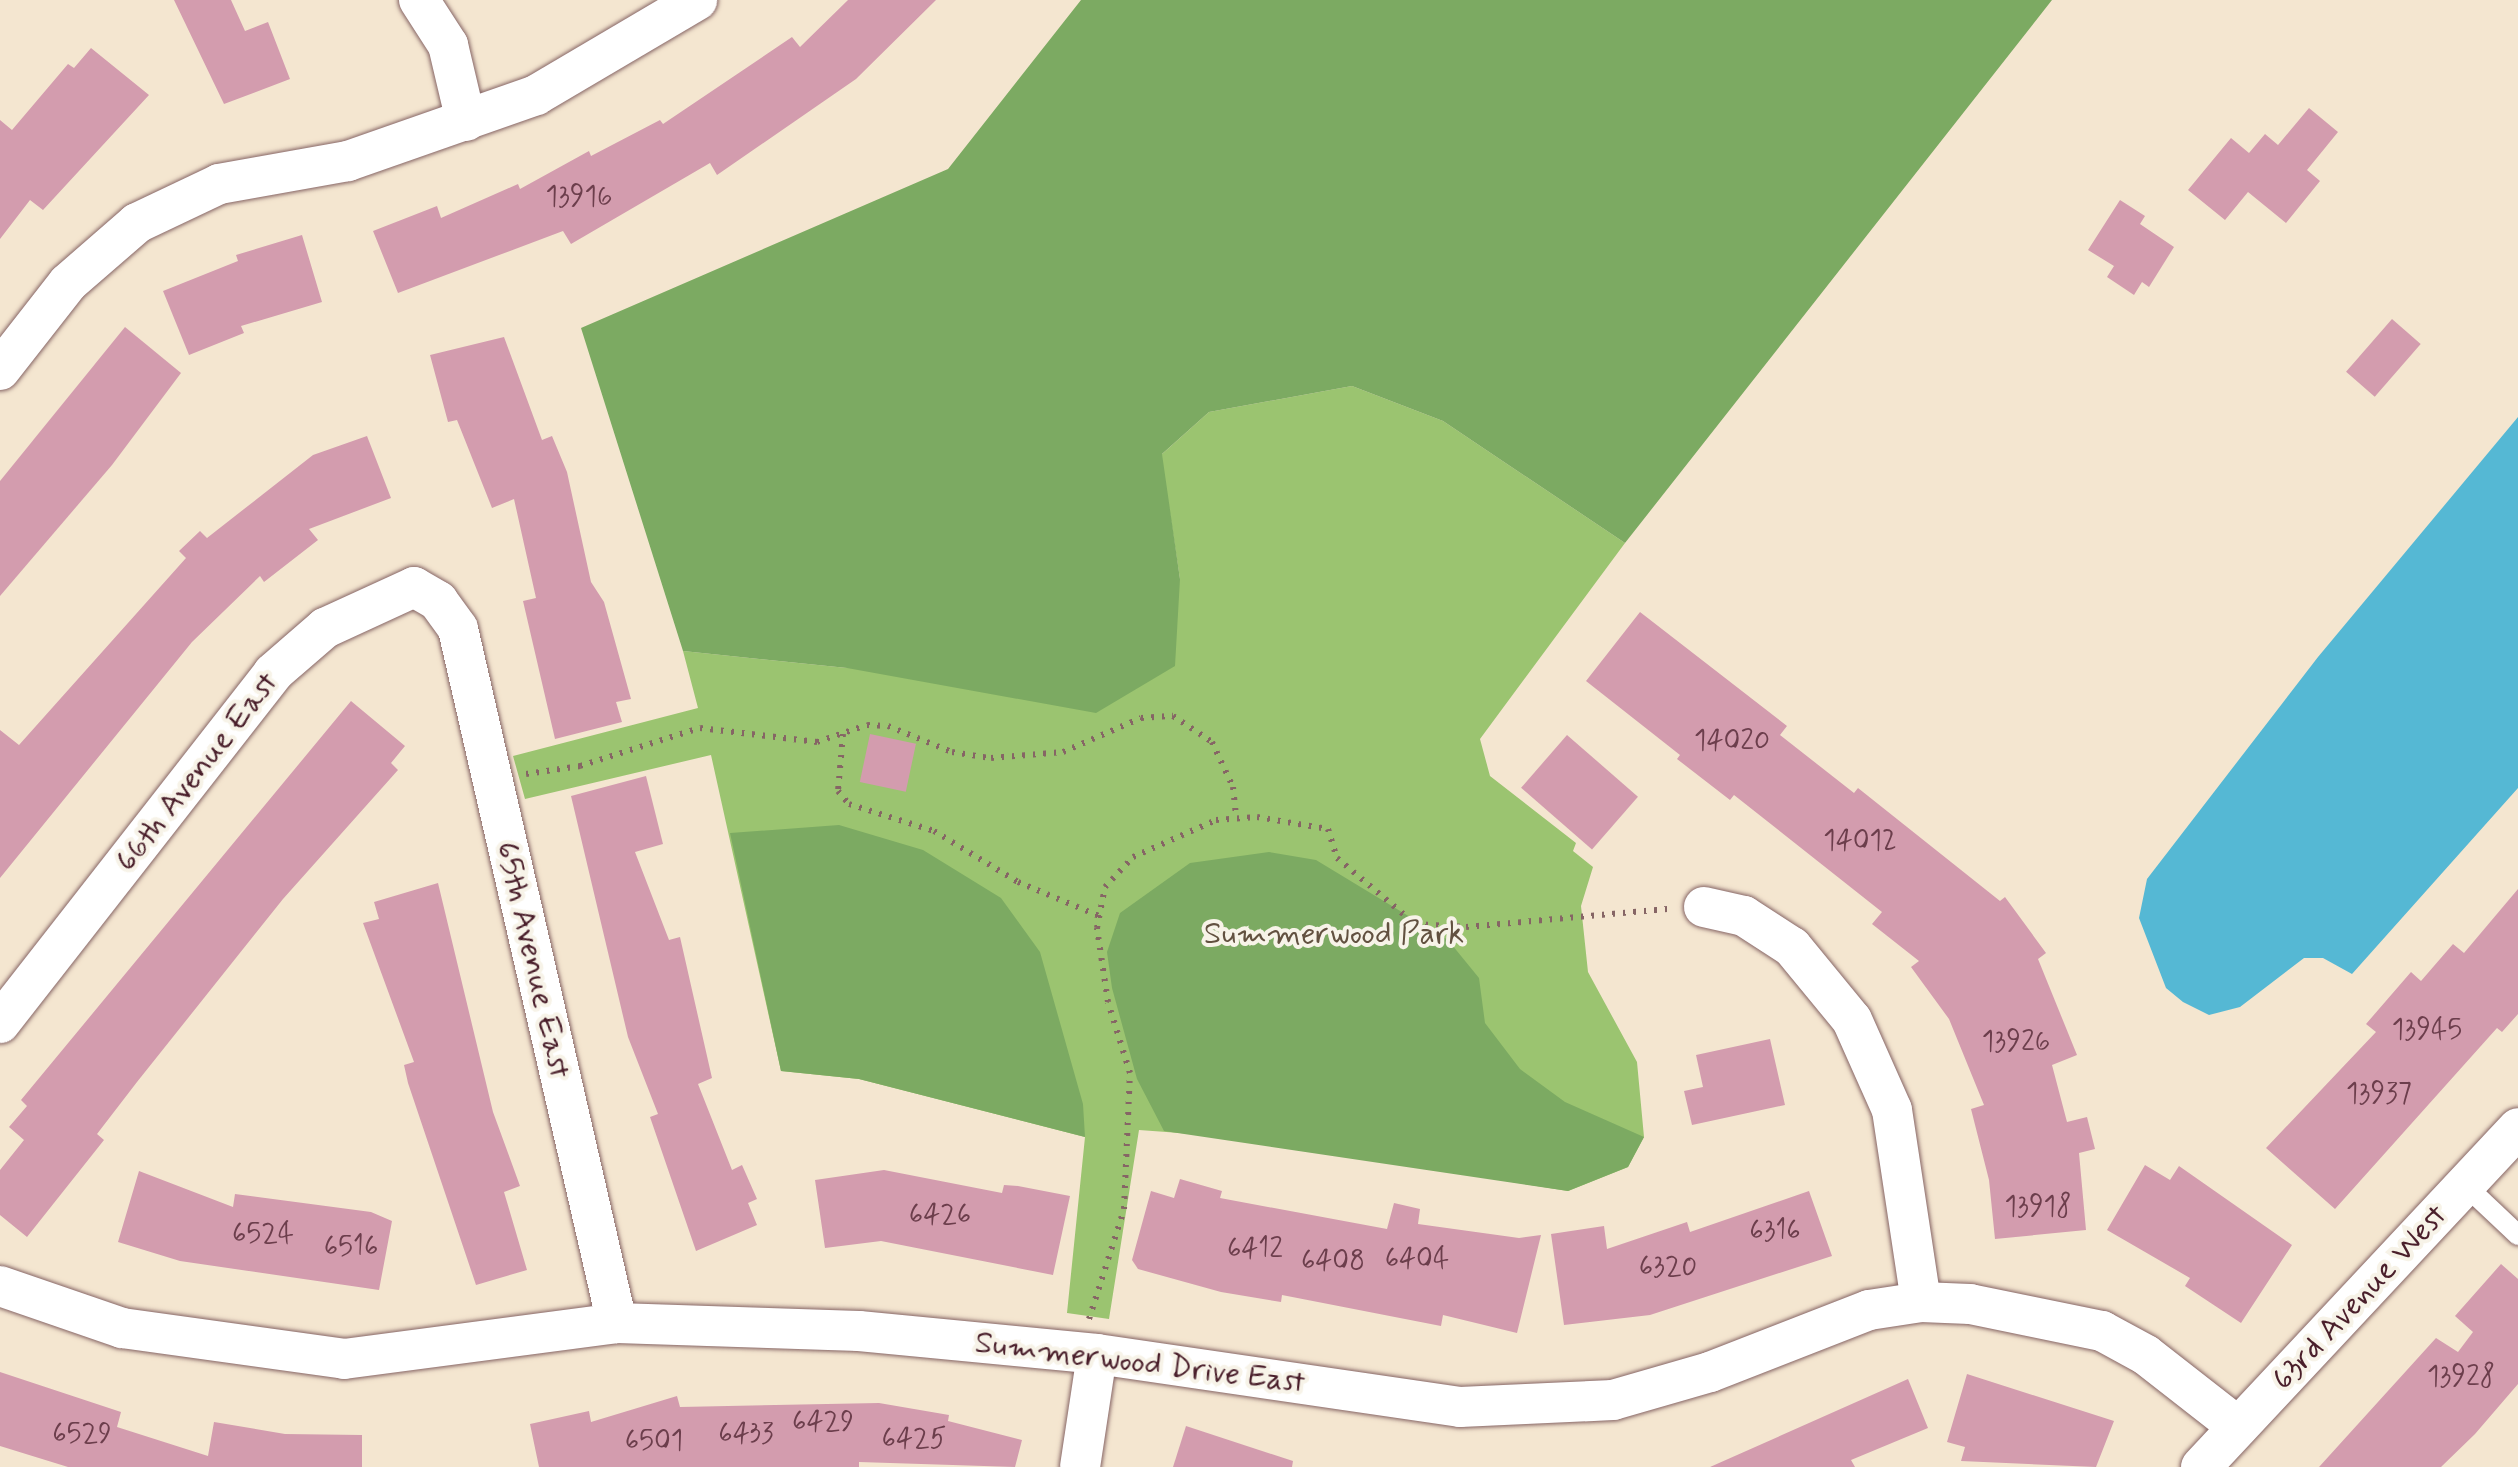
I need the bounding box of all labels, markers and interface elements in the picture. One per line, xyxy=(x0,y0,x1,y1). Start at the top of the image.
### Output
house number: 13916 xyxy=(545,181,613,215)
street label: 66th Avenue East xyxy=(110,668,284,876)
house number: 14020 xyxy=(1694,725,1770,759)
house number: 14012 xyxy=(1823,825,1897,859)
street label: 65th Avenue East xyxy=(488,841,578,1079)
park label: Summerwood Park xyxy=(1204,915,1464,953)
house number: 13945 xyxy=(2392,1014,2462,1048)
house number: 13926 xyxy=(1982,1026,2050,1060)
house number: 13937 xyxy=(2346,1078,2412,1112)
house number: 13918 xyxy=(2005,1191,2071,1225)
street label: 63rd Avenue West xyxy=(2263,1196,2457,1400)
house number: 6426 xyxy=(909,1199,971,1233)
house number: 6316 xyxy=(1749,1215,1801,1249)
house number: 6524 xyxy=(232,1218,294,1252)
house number: 6516 xyxy=(324,1231,378,1265)
house number: 6412 xyxy=(1227,1233,1283,1267)
house number: 6404 xyxy=(1385,1243,1449,1277)
house number: 6408 xyxy=(1301,1245,1365,1279)
house number: 6320 xyxy=(1639,1251,1697,1285)
street label: Summerwood Drive East xyxy=(973,1324,1307,1402)
house number: 13928 xyxy=(2427,1361,2495,1395)
house number: 6429 xyxy=(792,1406,854,1440)
house number: 6529 xyxy=(52,1418,112,1452)
house number: 6433 xyxy=(718,1418,774,1452)
house number: 6425 xyxy=(882,1423,946,1457)
house number: 6501 xyxy=(625,1425,683,1459)

